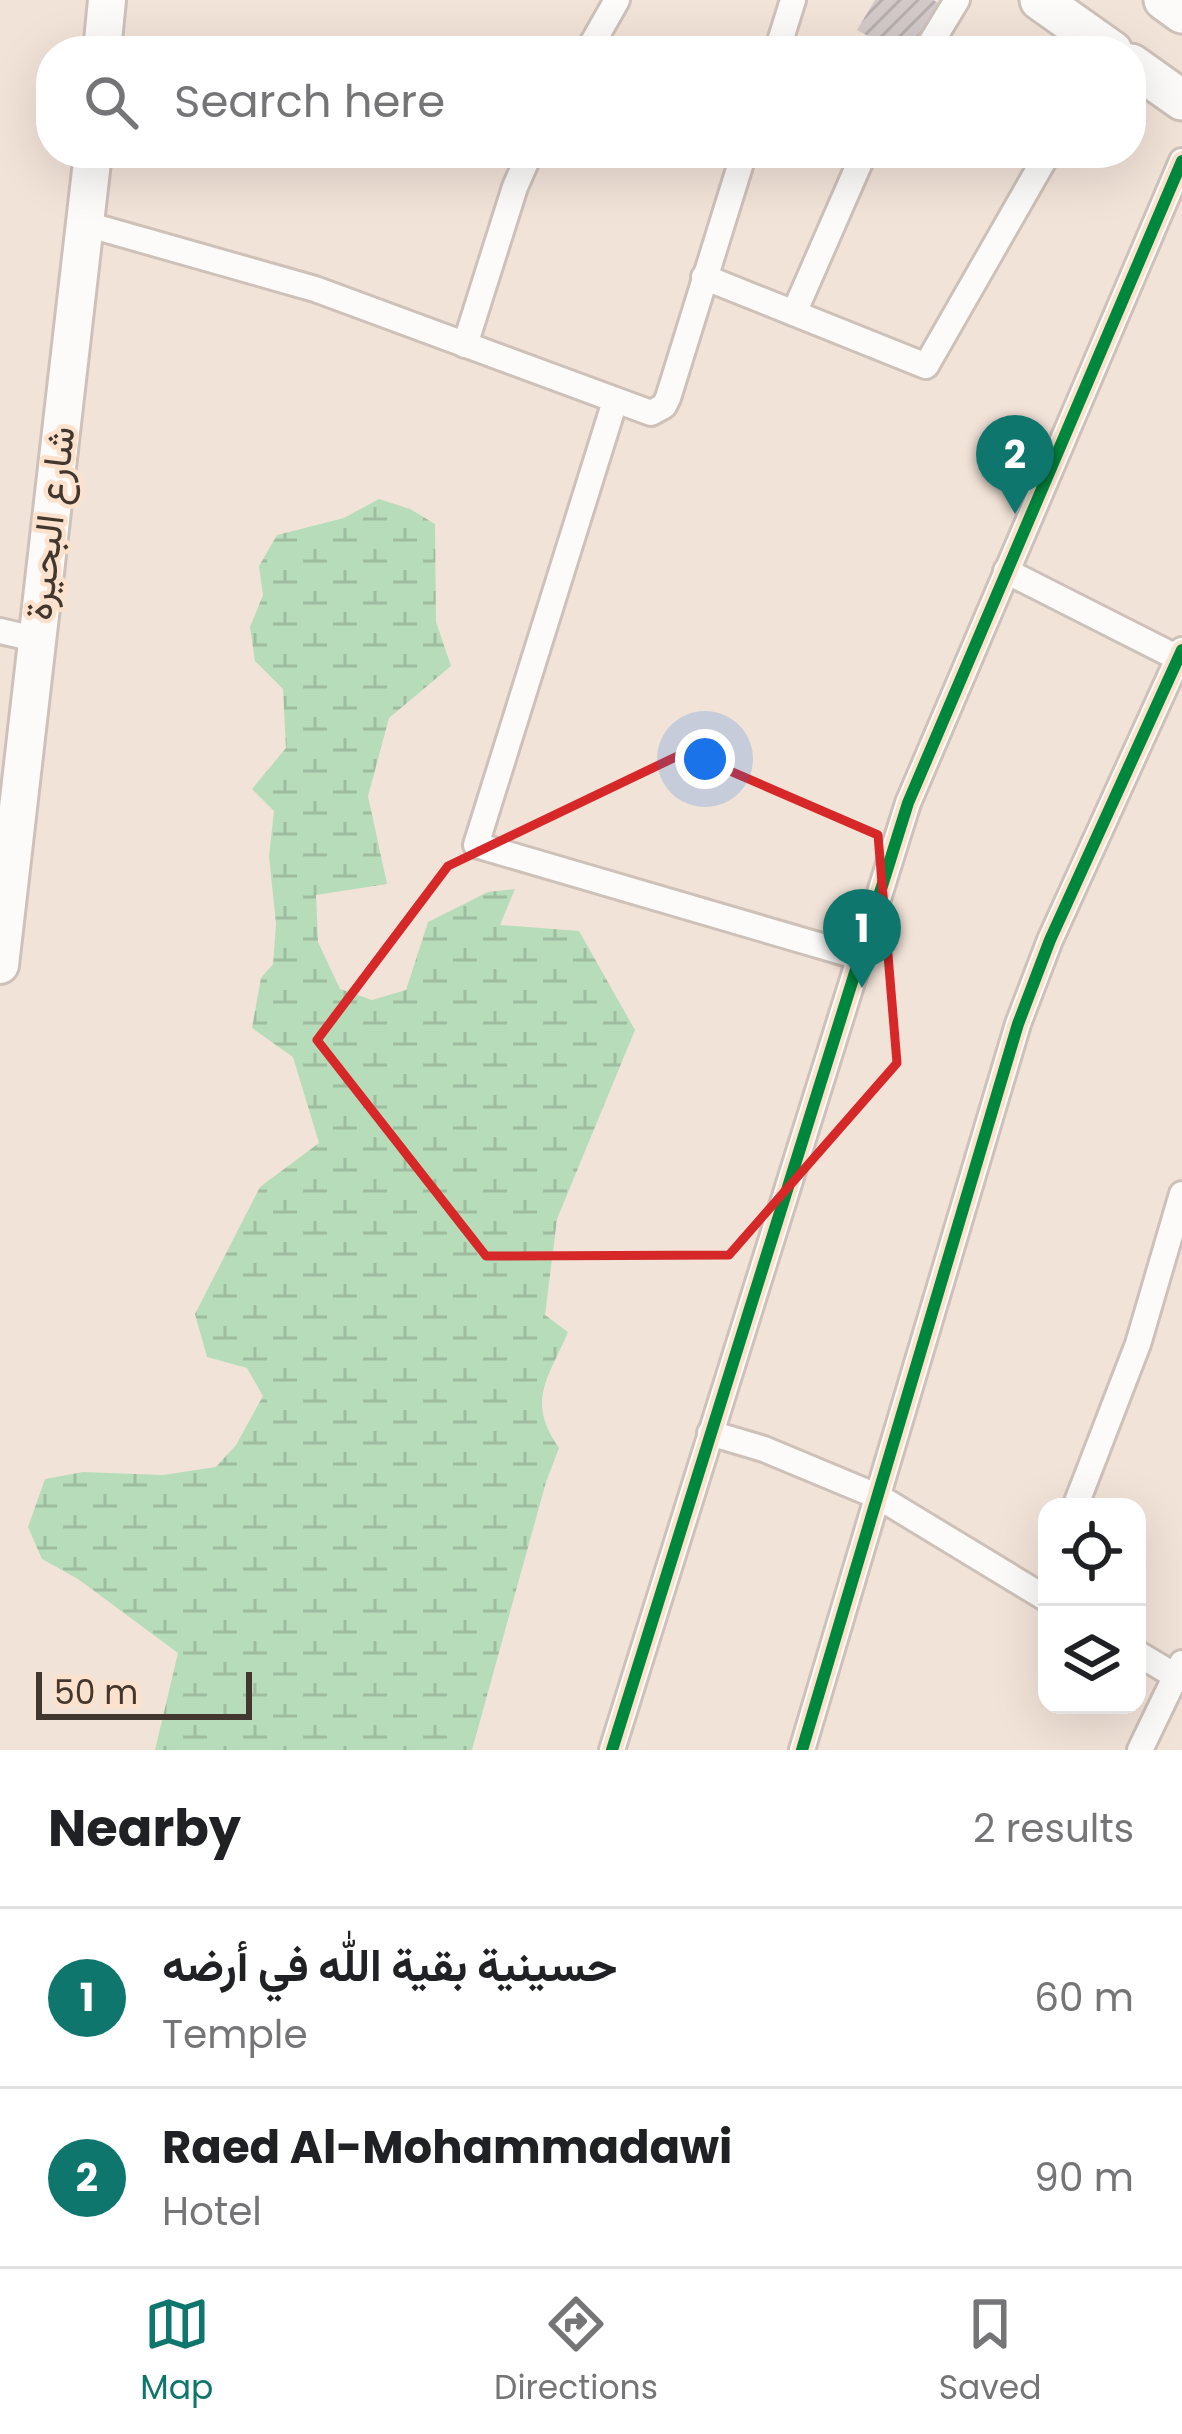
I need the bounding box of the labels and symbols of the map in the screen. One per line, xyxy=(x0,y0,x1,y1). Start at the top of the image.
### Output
pin: 2 xyxy=(976,415,1054,514)
street label: شارع البحيرة xyxy=(10,423,89,623)
your location xyxy=(675,729,735,789)
pin: 1 xyxy=(823,889,901,988)
scale bar xyxy=(36,1666,252,1719)

